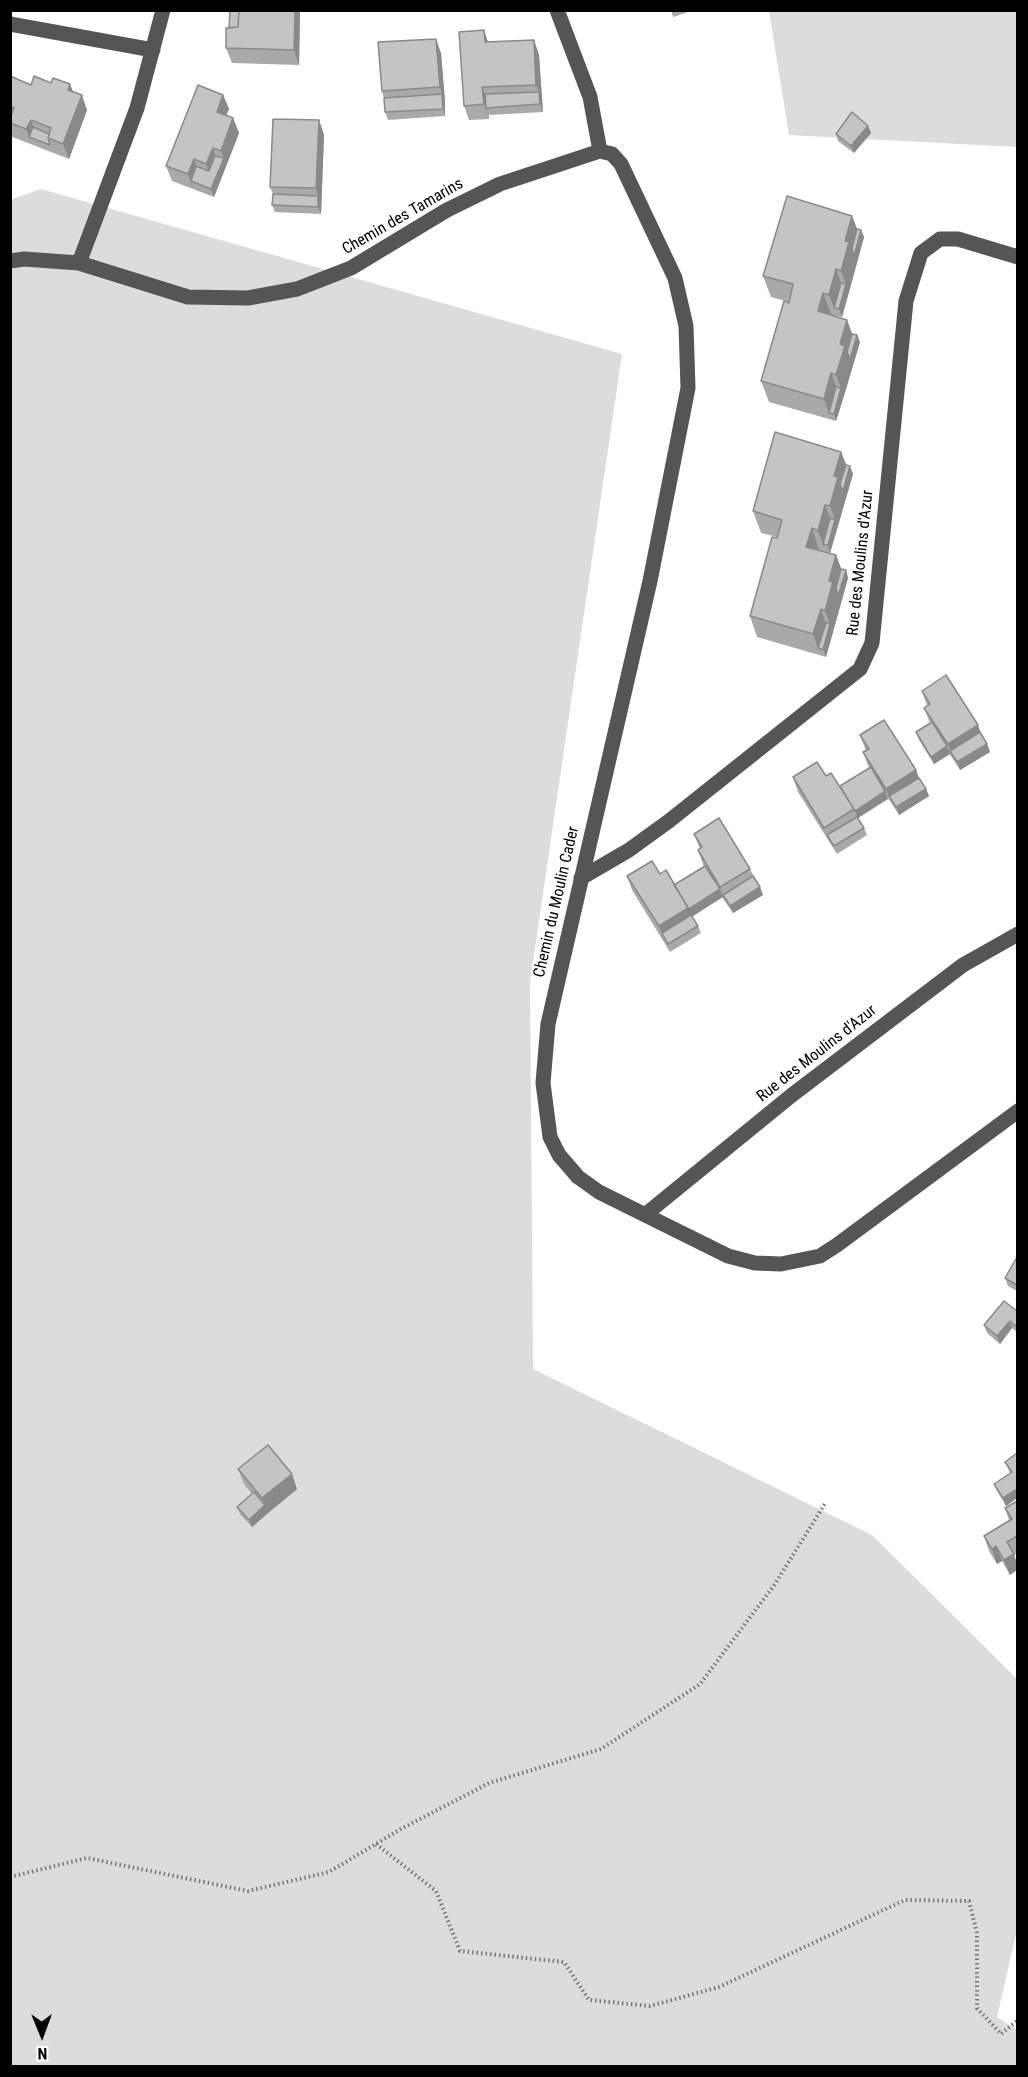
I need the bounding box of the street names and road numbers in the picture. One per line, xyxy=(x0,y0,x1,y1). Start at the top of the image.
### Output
street label: Chemin des Tamarins xyxy=(339,175,467,259)
street label: Rue des Moulins d'Azur xyxy=(844,489,878,637)
street label: Chemin du Moulin Cader xyxy=(530,825,584,979)
street label: Rue des Moulins d'Azur xyxy=(753,1001,881,1107)

